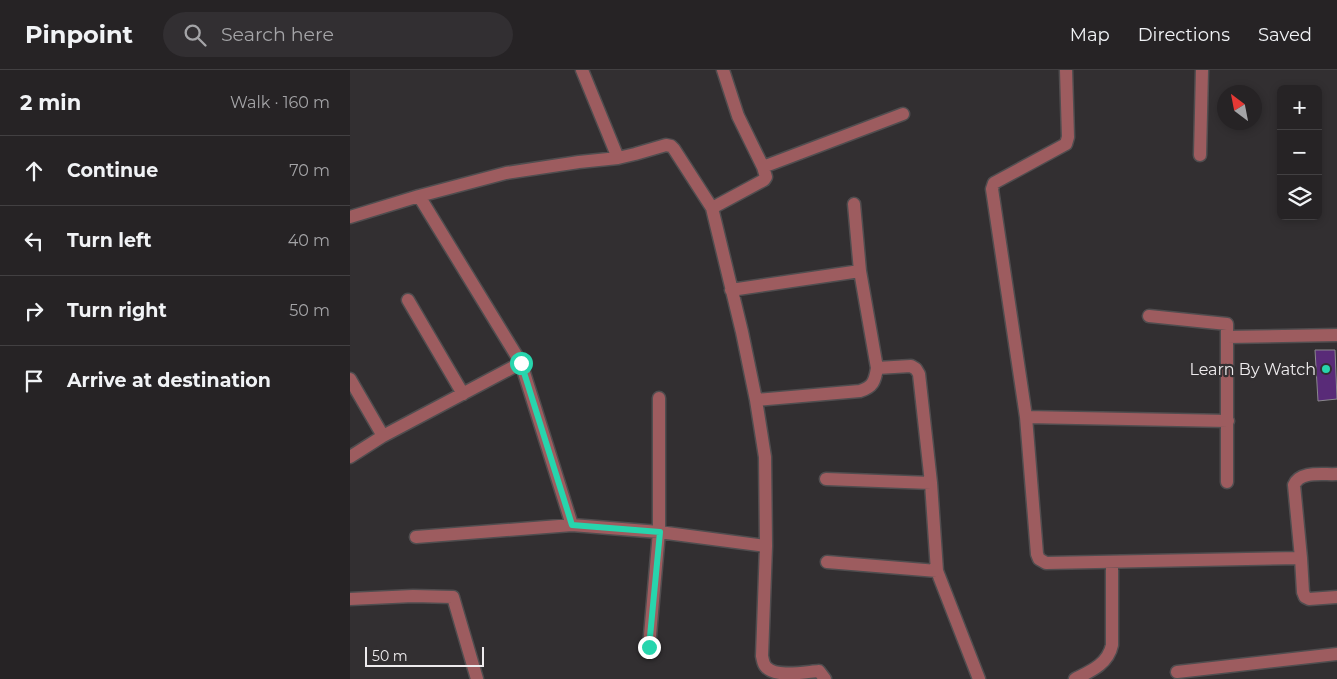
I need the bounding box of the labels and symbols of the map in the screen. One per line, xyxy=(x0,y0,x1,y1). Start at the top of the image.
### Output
north arrow xyxy=(1217,85,1262,130)
route start xyxy=(510,352,533,375)
place label: Learn By Watch xyxy=(1189,360,1316,379)
marker: Learn By Watch xyxy=(1320,363,1332,375)
route end xyxy=(638,636,661,659)
scale bar xyxy=(365,644,484,667)

